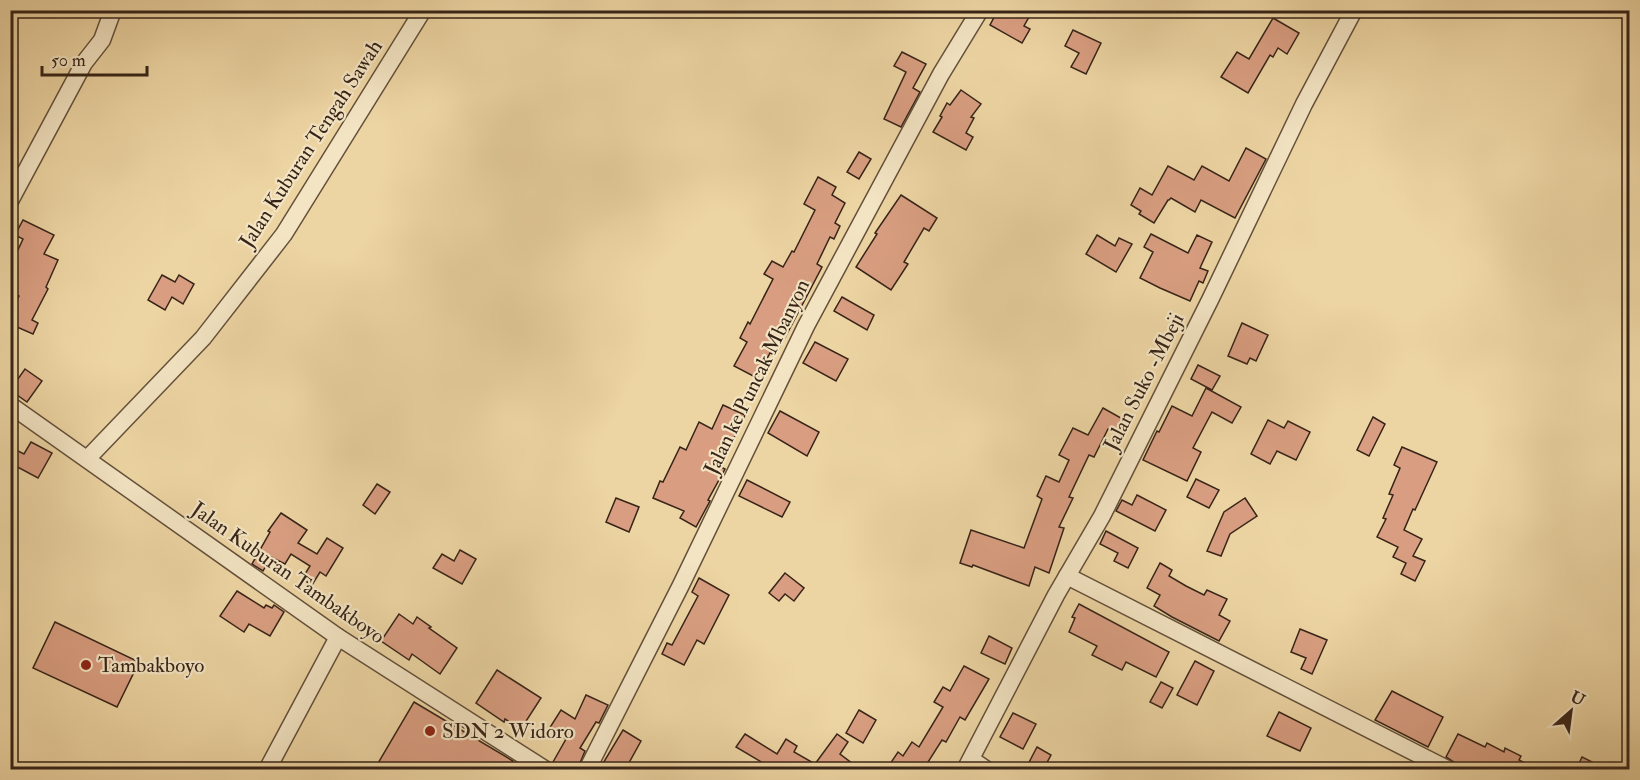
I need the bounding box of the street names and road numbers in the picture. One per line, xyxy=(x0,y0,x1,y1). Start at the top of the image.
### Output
street label: Jalan Kuburan Tengah Sawah xyxy=(233,35,389,254)
street label: Jalan ke Puncak Mbanyon xyxy=(697,275,816,480)
street label: Jalan Suko -Mbeji xyxy=(1097,308,1191,456)
street label: Jalan Kuburan Tambakboyo xyxy=(185,495,390,650)

